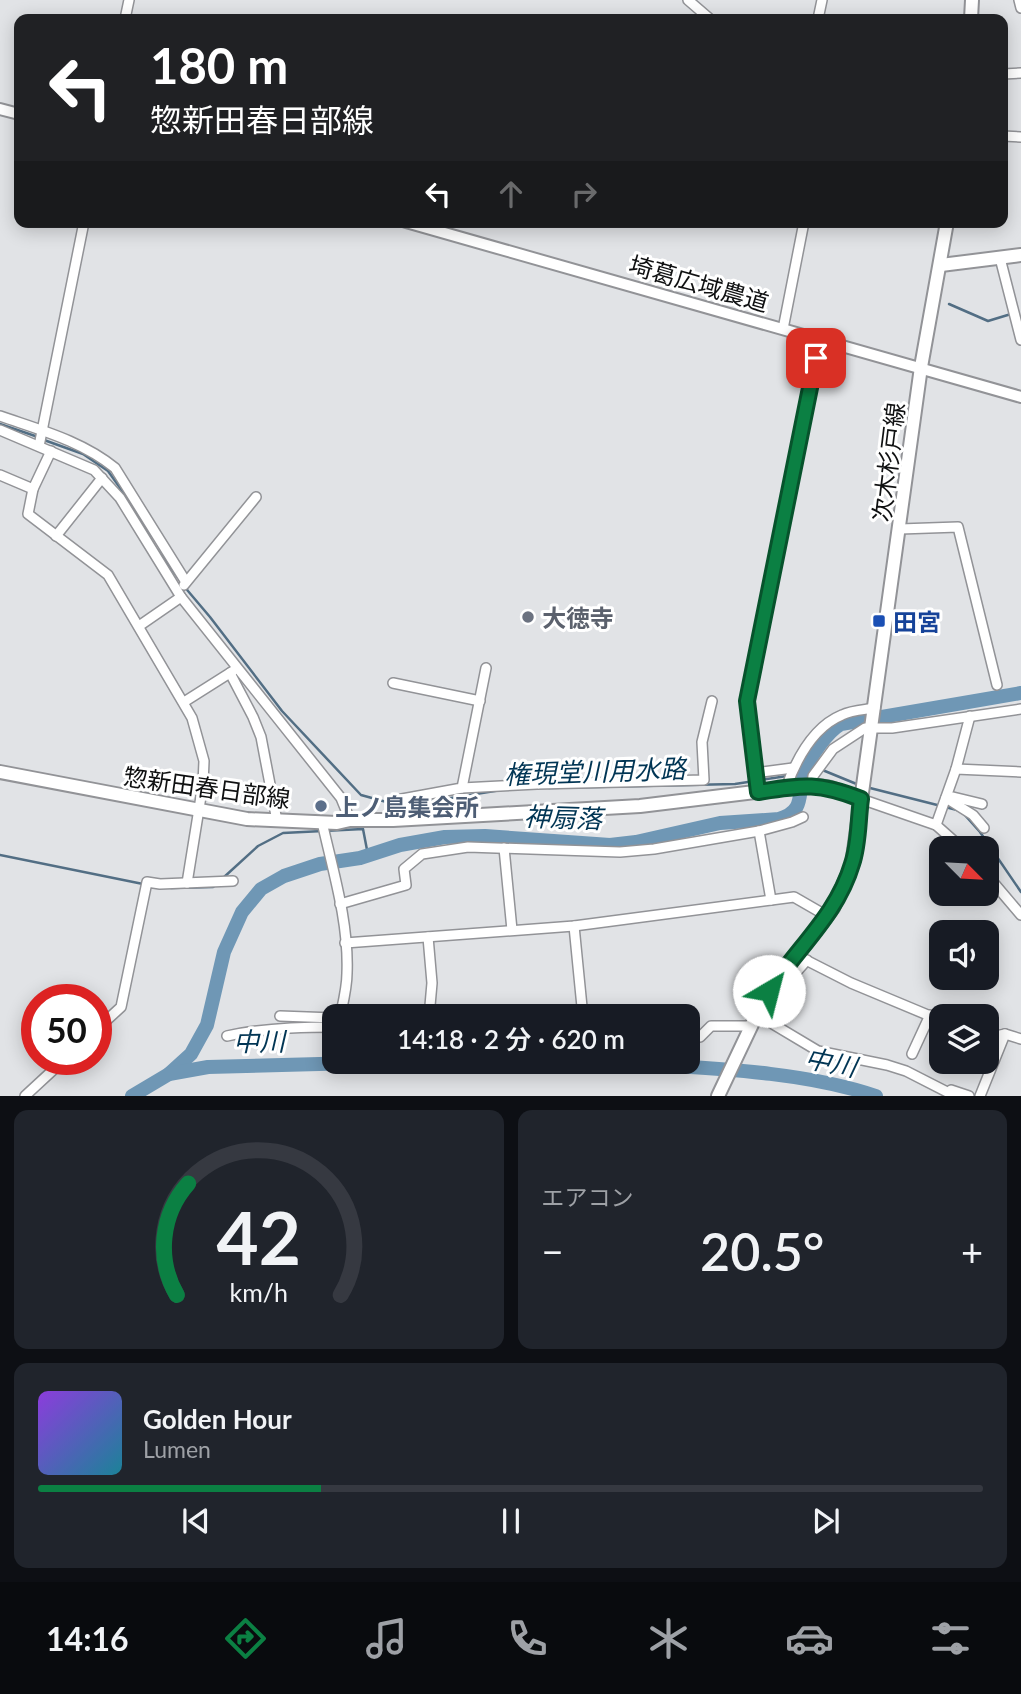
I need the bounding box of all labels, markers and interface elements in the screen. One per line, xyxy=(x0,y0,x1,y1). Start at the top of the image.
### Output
text: 180 m xyxy=(150,36,288,94)
icon: left xyxy=(35,42,126,133)
text: 惣新田春日部線 xyxy=(150,100,374,139)
icon: left xyxy=(419,175,457,213)
icon: ahead xyxy=(492,175,530,213)
icon: right xyxy=(565,175,603,213)
street label: 埼葛広域農道 xyxy=(626,249,772,317)
pin xyxy=(786,328,846,388)
icon: arrive xyxy=(797,339,835,377)
street label: 次木杉戸線 xyxy=(866,401,910,523)
place label: 大徳寺 xyxy=(542,603,614,632)
place label: 田宮 xyxy=(893,607,941,636)
marker: 大徳寺 xyxy=(520,609,536,625)
marker: 田宮 xyxy=(871,613,887,629)
water label: 権現堂川用水路 xyxy=(503,752,688,790)
street label: 惣新田春日部線 xyxy=(122,761,292,813)
place label: 上ノ島集会所 xyxy=(335,792,479,821)
marker: 上ノ島集会所 xyxy=(313,798,329,814)
water label: 神扇落 xyxy=(523,800,607,834)
north arrow xyxy=(929,836,999,906)
map controls xyxy=(929,836,999,1074)
button: sound xyxy=(929,920,999,990)
position arrow xyxy=(732,954,806,1028)
speed limit sign: 50 xyxy=(21,984,112,1075)
button: layers xyxy=(929,1004,999,1074)
text: 14:18 · 2 分 · 620 m xyxy=(397,1023,625,1055)
water label: 中川 xyxy=(233,1024,288,1057)
water label: 中川 xyxy=(802,1041,863,1083)
text: エアコン xyxy=(542,1183,634,1211)
text: 42 xyxy=(217,1194,301,1282)
text: 20.5° xyxy=(700,1220,824,1282)
text: − xyxy=(542,1228,564,1274)
text: + xyxy=(961,1228,983,1274)
text: km/h xyxy=(229,1277,288,1307)
text: Golden Hour xyxy=(143,1403,292,1435)
text: Lumen xyxy=(143,1435,211,1463)
icon: previous xyxy=(177,1502,215,1540)
icon: pause xyxy=(492,1502,530,1540)
icon: next xyxy=(807,1502,845,1540)
icon: directions xyxy=(221,1614,270,1663)
icon: music xyxy=(362,1614,411,1663)
icon: phone xyxy=(503,1614,552,1663)
icon: climate xyxy=(644,1614,693,1663)
icon: car xyxy=(785,1614,834,1663)
icon: filters xyxy=(926,1614,975,1663)
text: 14:16 xyxy=(46,1619,129,1658)

